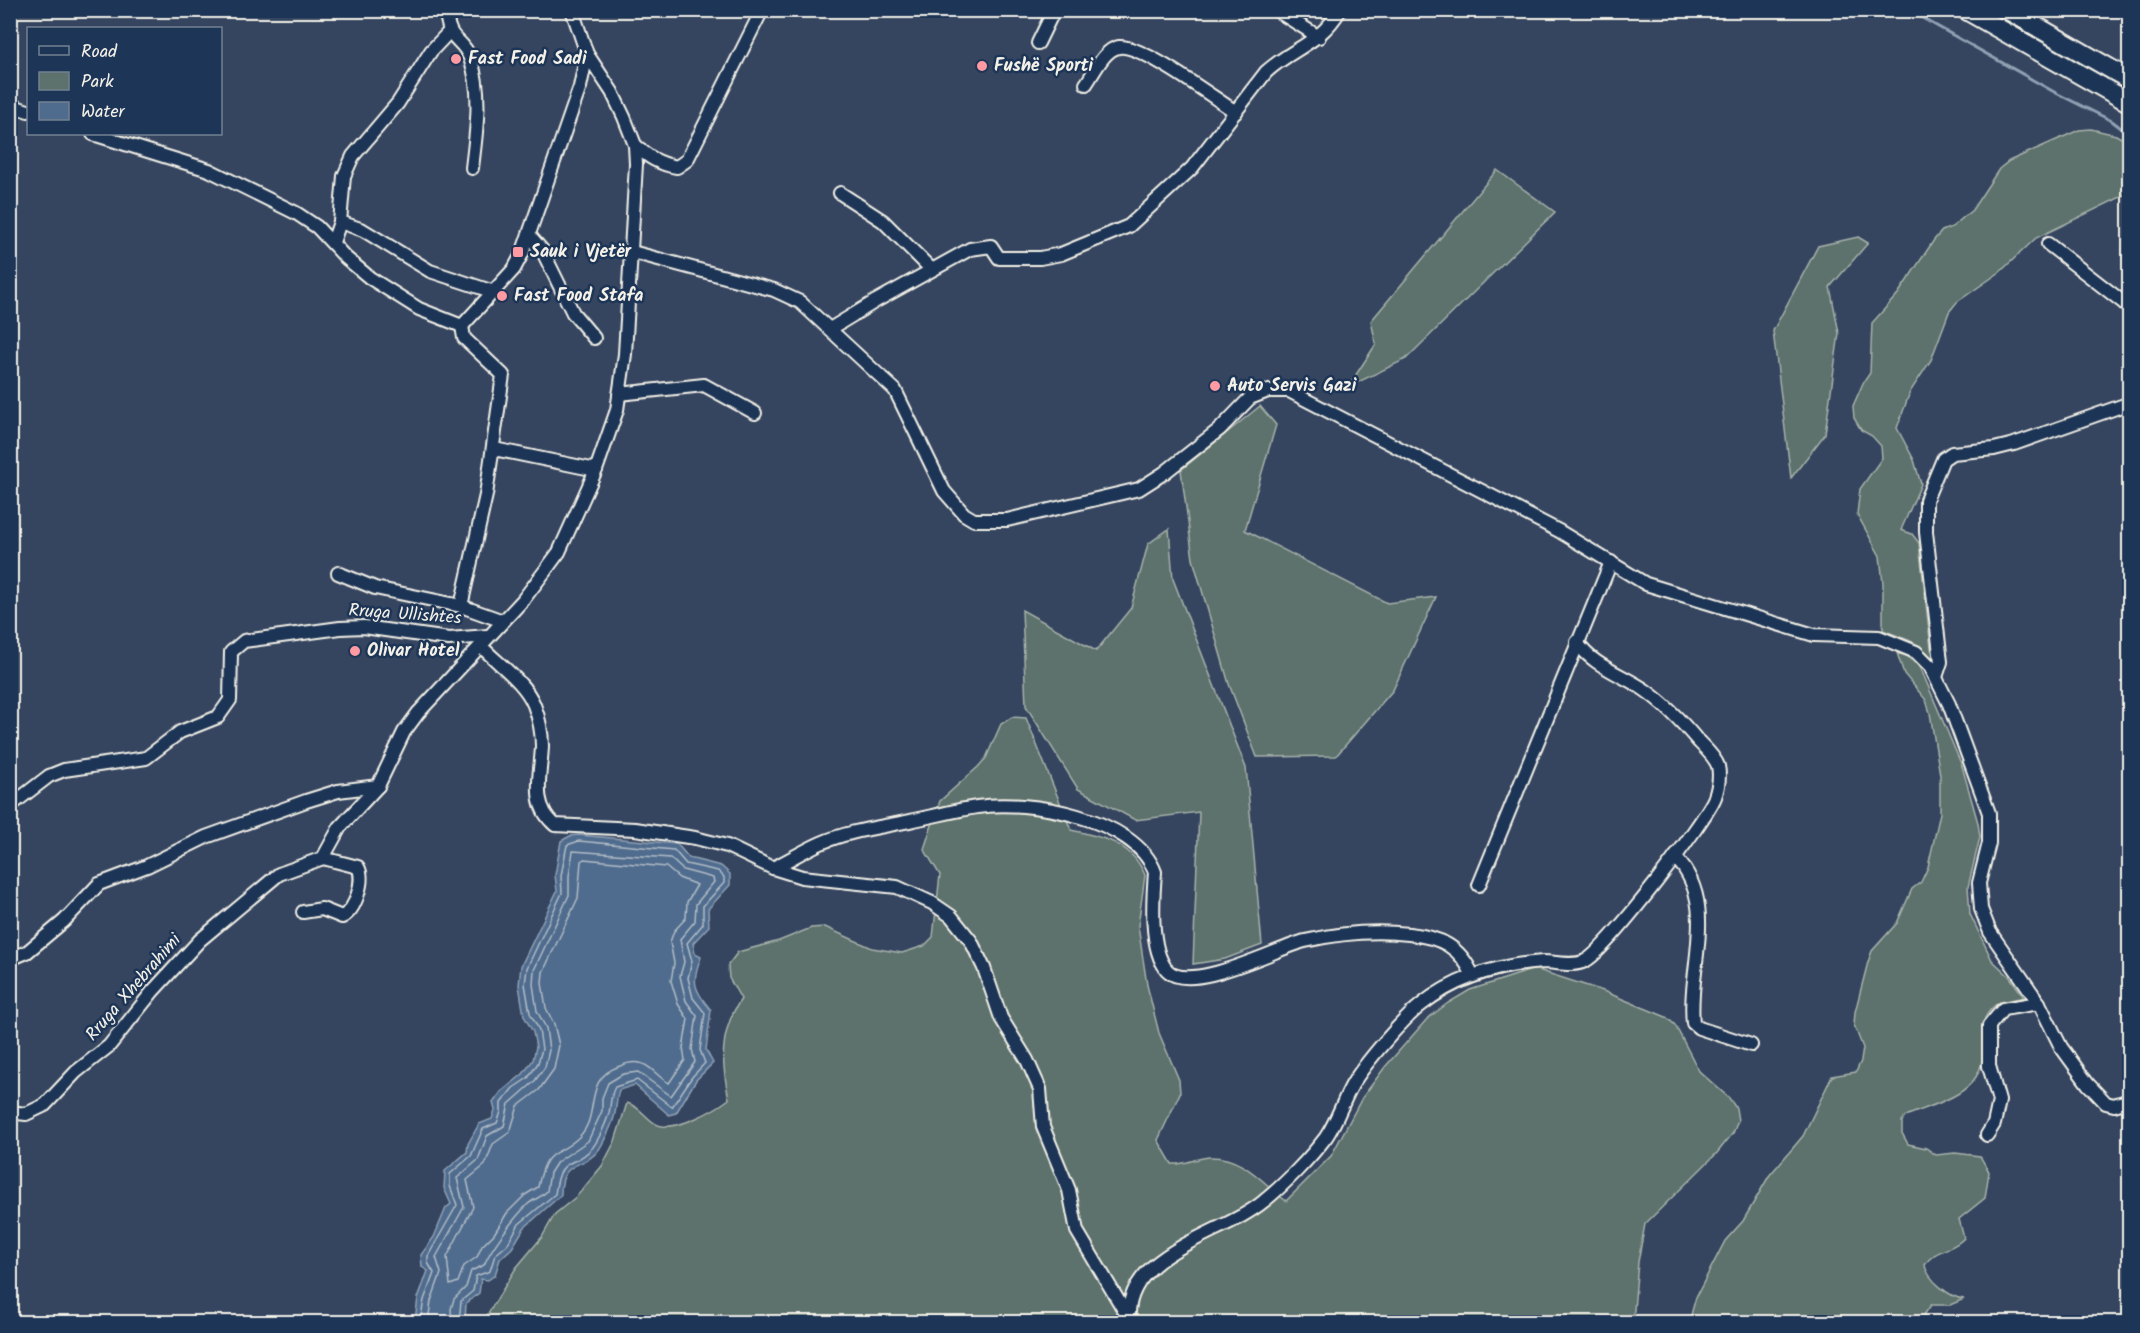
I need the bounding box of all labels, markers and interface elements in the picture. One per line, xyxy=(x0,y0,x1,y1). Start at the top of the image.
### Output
legend xyxy=(27,27,222,135)
text: Road xyxy=(81,38,118,67)
place label: Fast Food Sadi xyxy=(468,45,587,74)
marker: Fast Food Sadi xyxy=(449,52,463,66)
place label: Fushë Sporti xyxy=(994,52,1094,81)
marker: Fushë Sporti xyxy=(975,59,989,73)
text: Park xyxy=(81,68,114,97)
text: Water xyxy=(81,98,126,127)
place label: Sauk i Vjetër xyxy=(530,238,633,267)
marker: Sauk i Vjetër xyxy=(511,245,525,259)
place label: Fast Food Stafa xyxy=(514,282,643,311)
marker: Fast Food Stafa xyxy=(495,289,509,303)
place label: Auto Servis Gazi xyxy=(1227,372,1357,401)
marker: Auto Servis Gazi xyxy=(1208,379,1222,393)
street label: Rruga Ullishtes xyxy=(347,597,463,633)
place label: Olivar Hotel xyxy=(367,637,460,666)
marker: Olivar Hotel xyxy=(348,644,362,658)
street label: Rruga Xhebrahimi xyxy=(79,927,190,1048)

